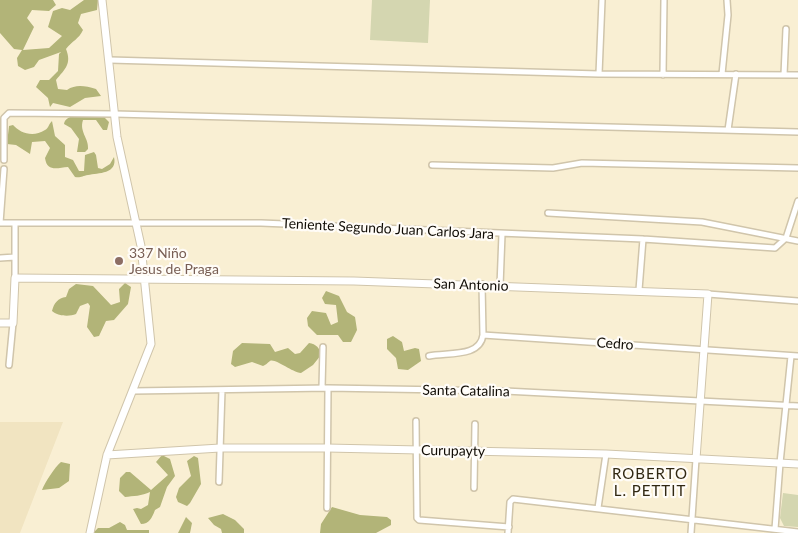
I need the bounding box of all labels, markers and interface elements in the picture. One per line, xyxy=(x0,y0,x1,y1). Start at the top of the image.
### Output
street label: Teniente Segundo Juan Carlos Jara xyxy=(282,215,494,243)
place label: 337 Niño Jesus de Praga xyxy=(129,245,219,278)
marker: 337 Niño Jesus de Praga xyxy=(113,255,125,267)
street label: San Antonio xyxy=(433,275,509,295)
street label: Cedro xyxy=(596,334,634,354)
street label: Santa Catalina xyxy=(422,382,510,400)
street label: Curupayty xyxy=(421,442,485,460)
district label: ROBERTO L. PETTIT xyxy=(611,465,689,500)

